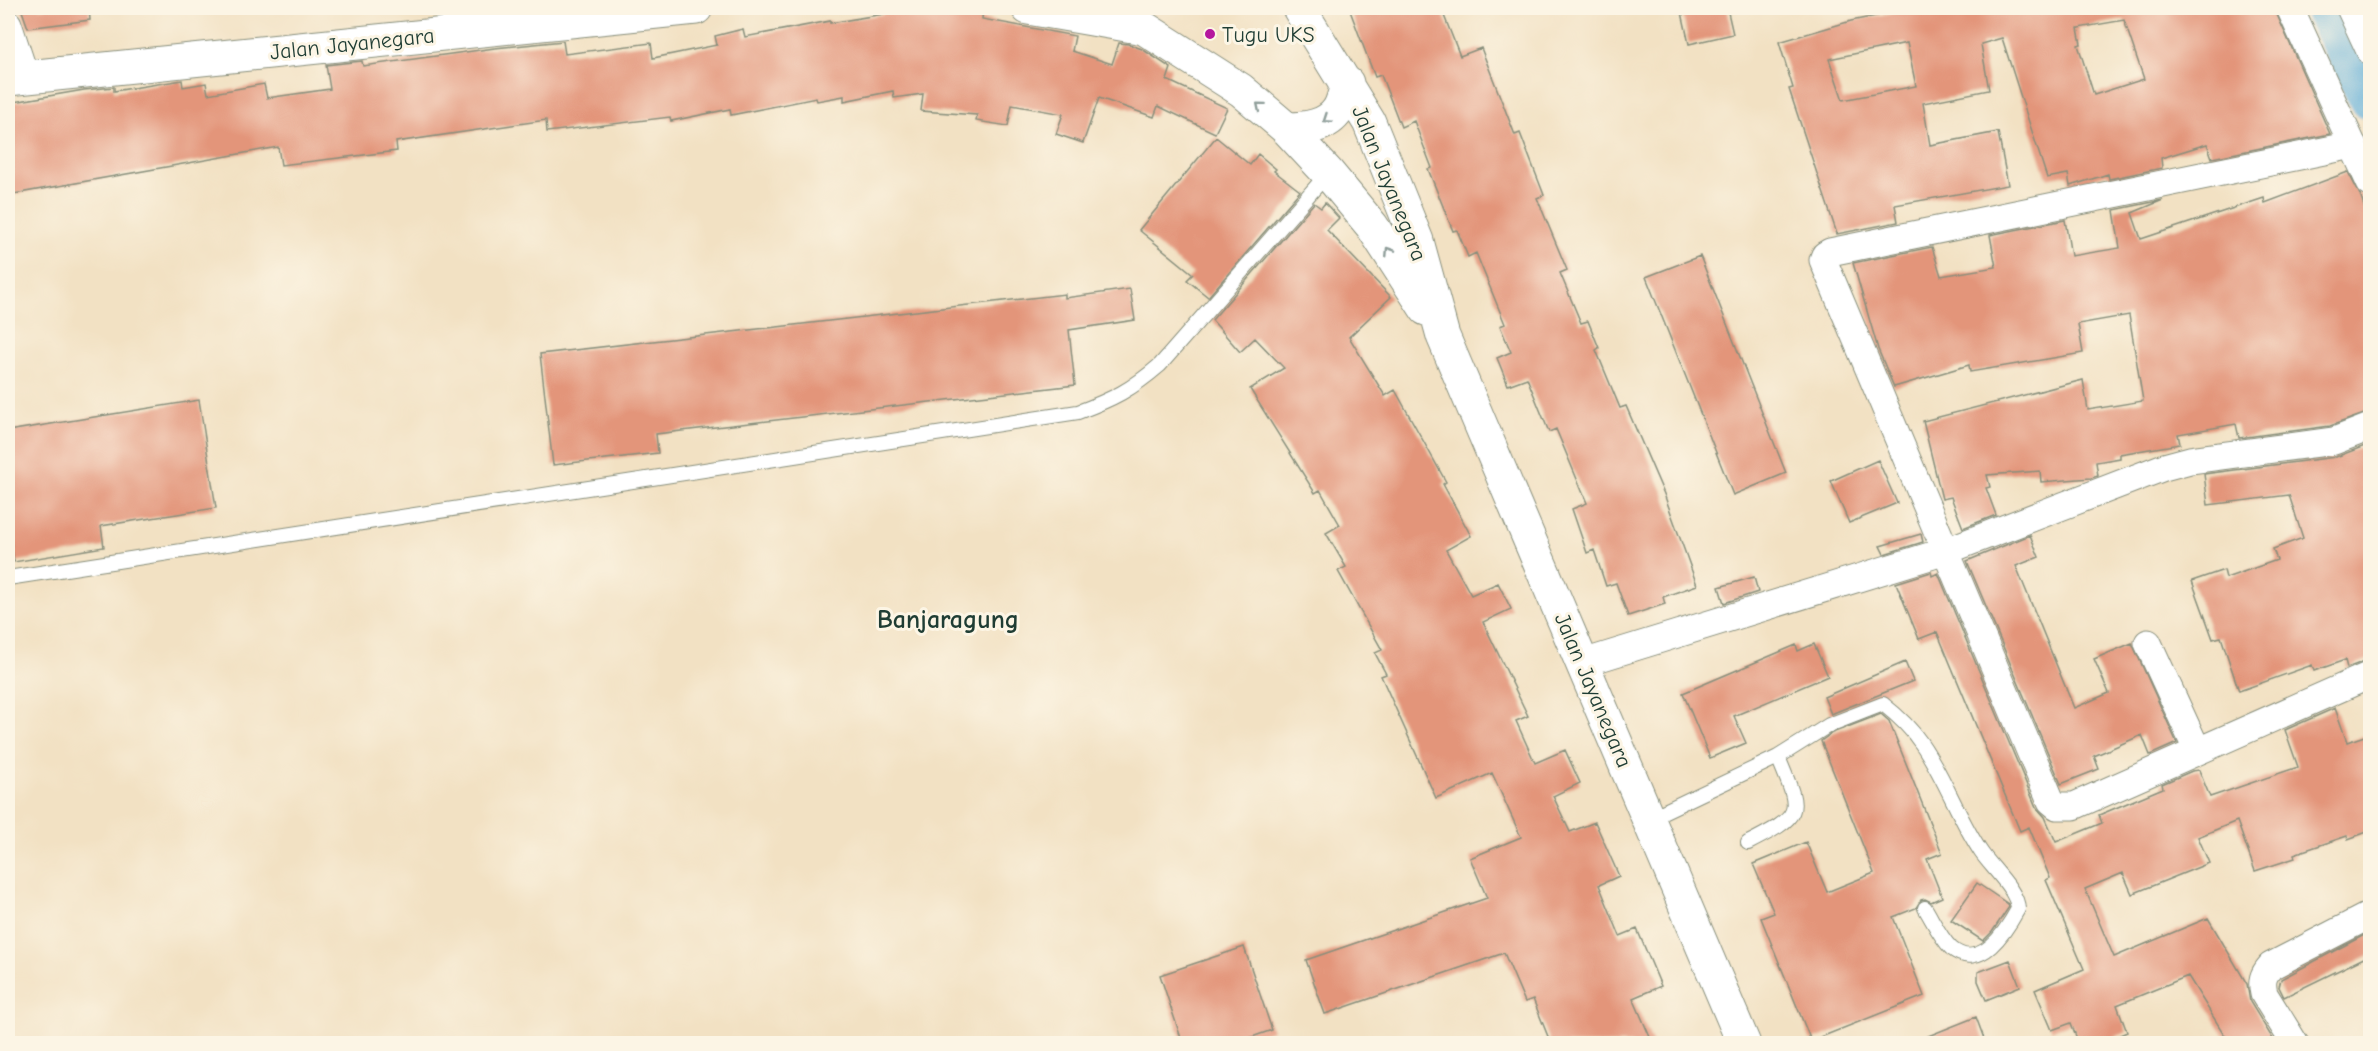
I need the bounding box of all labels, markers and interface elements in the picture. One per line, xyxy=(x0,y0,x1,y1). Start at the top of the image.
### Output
street label: Jalan Jayanegara xyxy=(269,22,436,66)
place label: Tugu UKS xyxy=(1222,22,1315,48)
marker: Tugu UKS xyxy=(1203,27,1217,41)
one-way arrow xyxy=(1256,102,1267,113)
street label: Jalan Jayanegara xyxy=(1346,102,1432,265)
one-way arrow xyxy=(1323,112,1334,123)
one-way arrow xyxy=(1385,247,1396,258)
district label: Banjaragung xyxy=(877,605,1019,635)
street label: Jalan Jayanegara xyxy=(1549,609,1637,772)

